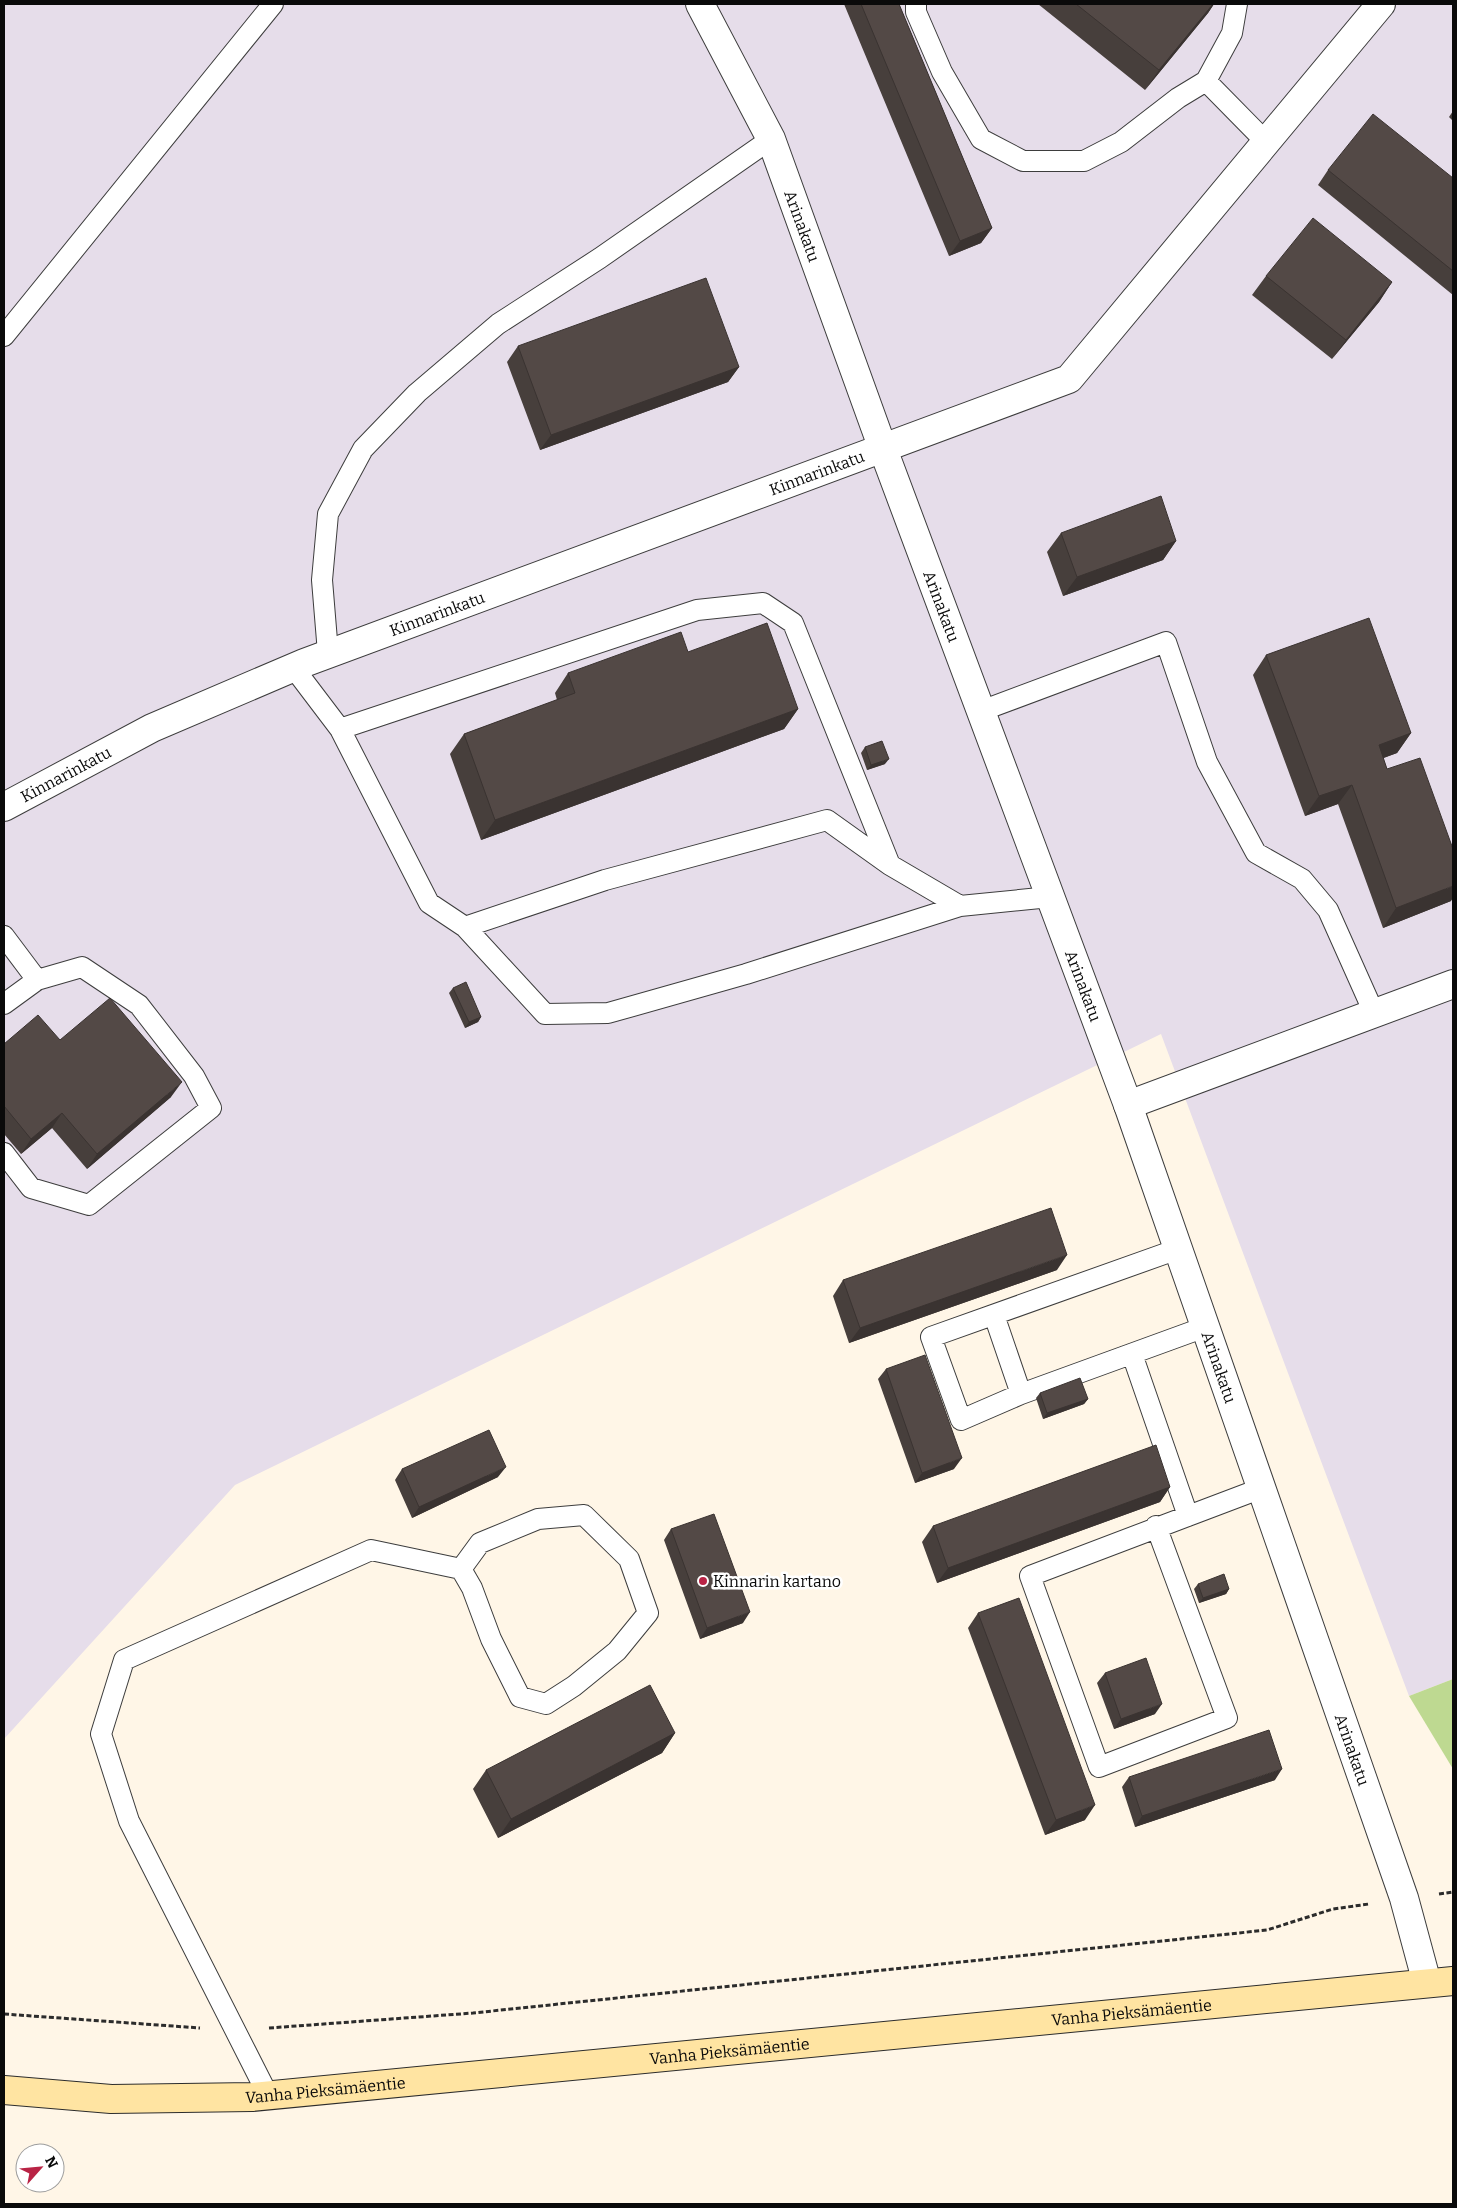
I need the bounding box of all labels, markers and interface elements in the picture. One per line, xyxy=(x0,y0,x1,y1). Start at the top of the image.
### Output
street label: Arinakatu xyxy=(780,188,824,265)
street label: Kinnarinkatu xyxy=(767,447,867,499)
street label: Arinakatu xyxy=(919,568,963,645)
street label: Kinnarinkatu xyxy=(387,588,487,640)
street label: Kinnarinkatu xyxy=(17,743,115,806)
street label: Arinakatu xyxy=(1061,948,1105,1024)
street label: Arinakatu xyxy=(1198,1329,1240,1406)
place label: Kinnarin kartano xyxy=(713,1572,841,1591)
marker: Kinnarin kartano xyxy=(697,1575,709,1587)
street label: Arinakatu xyxy=(1331,1711,1373,1788)
street label: Vanha Pieksämäentie xyxy=(1051,1995,1213,2030)
street label: Vanha Pieksämäentie xyxy=(648,2034,810,2069)
street label: Vanha Pieksämäentie xyxy=(245,2073,406,2107)
north arrow xyxy=(15,2143,65,2193)
text: N xyxy=(41,2154,61,2171)

